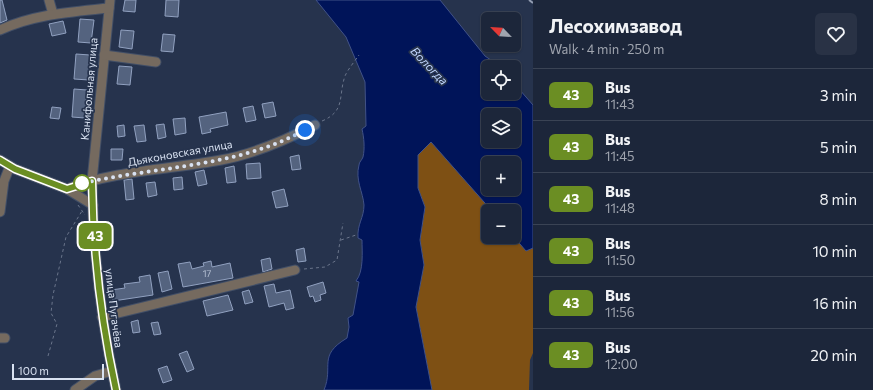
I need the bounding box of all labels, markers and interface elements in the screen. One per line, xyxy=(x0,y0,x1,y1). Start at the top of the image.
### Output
north arrow xyxy=(481,12,521,52)
map controls xyxy=(481,12,521,244)
button: heart xyxy=(815,13,857,55)
text: Лесохимзавод xyxy=(549,14,682,37)
street label: Канифольная улица xyxy=(78,37,99,141)
text: Walk · 4 min · 250 m xyxy=(549,41,664,57)
water label: Вологда xyxy=(408,43,451,87)
button: locate xyxy=(481,60,521,100)
text: Bus xyxy=(605,78,630,96)
text: 43 xyxy=(563,86,579,103)
text: 3 min xyxy=(820,86,857,104)
text: 11:43 xyxy=(605,96,634,112)
button: layers xyxy=(481,108,521,148)
your location xyxy=(295,120,315,140)
text: Bus xyxy=(605,130,630,148)
street label: Дьяконовская улица xyxy=(127,137,233,168)
text: 43 xyxy=(563,138,579,155)
text: 5 min xyxy=(820,138,857,156)
text: 11:45 xyxy=(605,148,634,164)
button: + xyxy=(481,156,521,196)
unlabelled marker xyxy=(73,174,91,192)
text: Bus xyxy=(605,182,630,200)
text: 43 xyxy=(563,190,579,207)
text: 8 min xyxy=(819,190,857,208)
text: 11:48 xyxy=(605,200,635,216)
button: − xyxy=(481,204,521,244)
line badge: 43 xyxy=(77,223,113,249)
text: 43 xyxy=(87,227,103,244)
text: Bus xyxy=(605,234,630,252)
text: 43 xyxy=(563,242,579,259)
text: 10 min xyxy=(812,242,857,260)
text: 11:50 xyxy=(605,252,635,268)
street label: улица Пугачёва xyxy=(103,268,126,348)
house number: 17 xyxy=(203,268,212,279)
text: Bus xyxy=(605,286,630,304)
text: 43 xyxy=(563,294,579,311)
text: 16 min xyxy=(813,294,857,312)
text: 11:56 xyxy=(605,304,635,320)
text: Bus xyxy=(605,338,630,356)
text: 43 xyxy=(563,346,579,363)
text: 20 min xyxy=(811,346,857,364)
text: 12:00 xyxy=(605,356,638,372)
scale bar xyxy=(12,362,104,381)
text: 100 m xyxy=(18,364,49,377)

